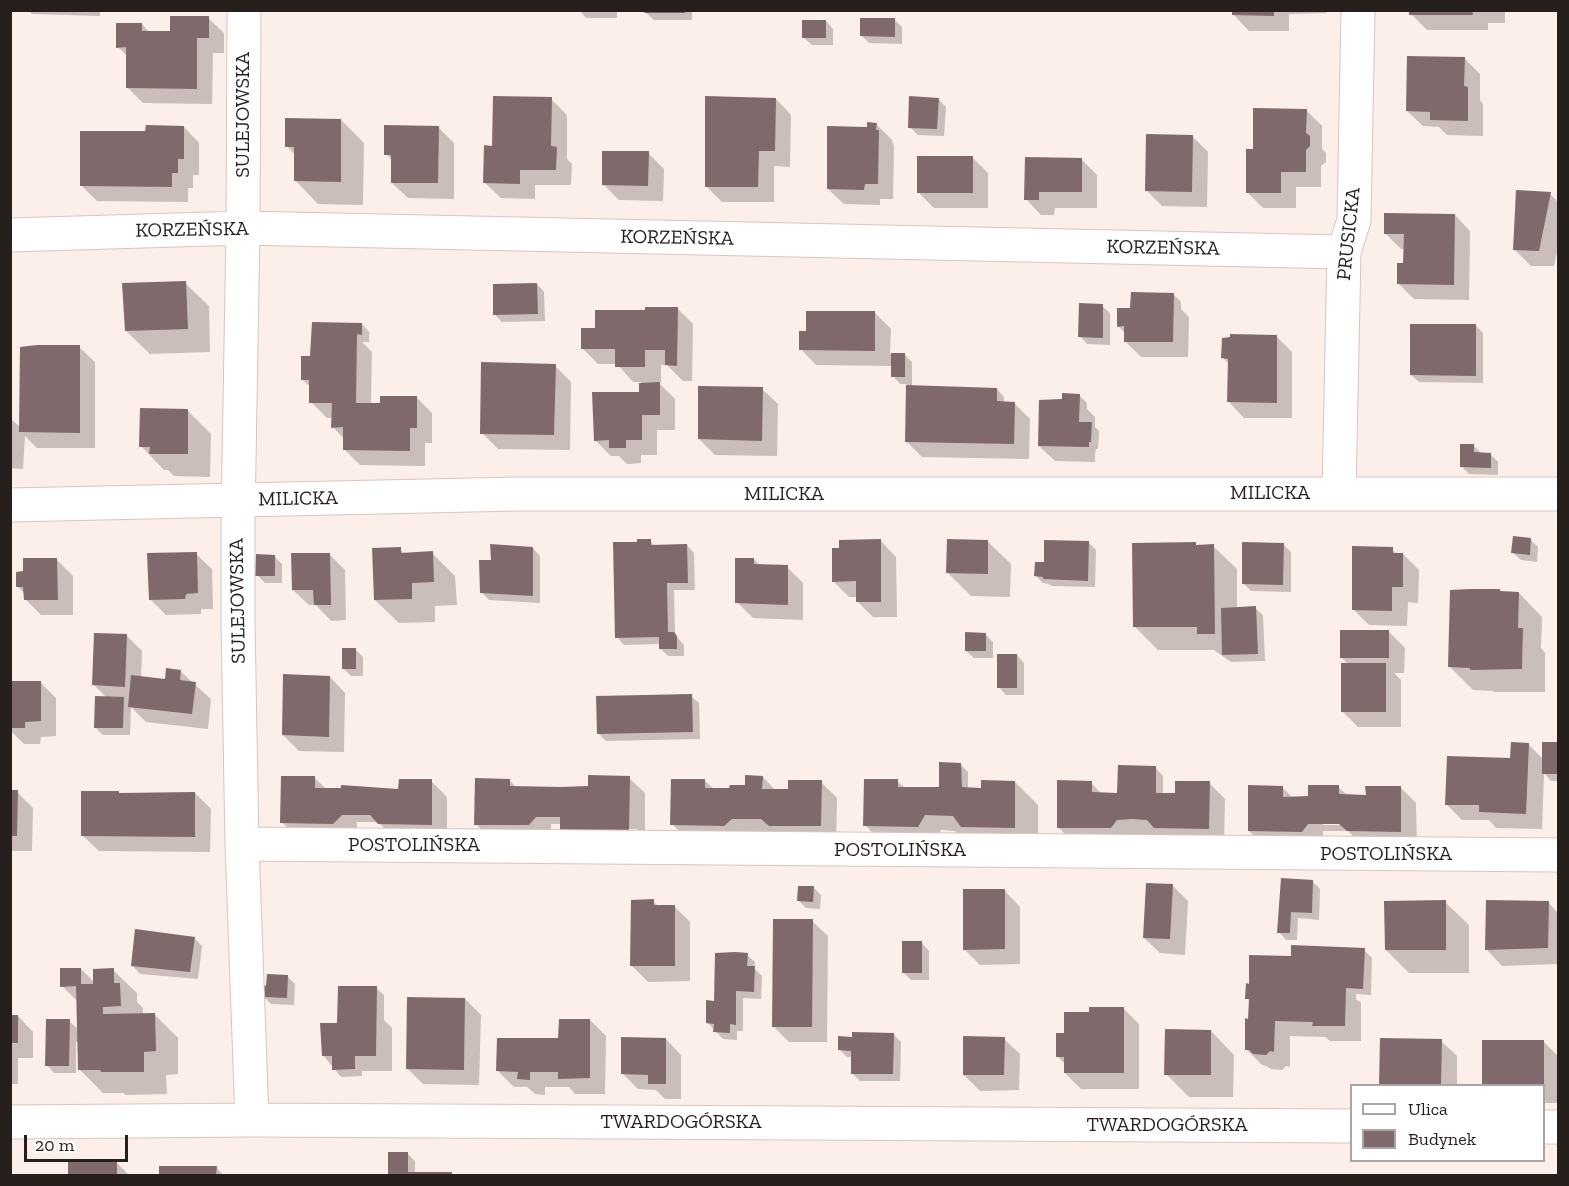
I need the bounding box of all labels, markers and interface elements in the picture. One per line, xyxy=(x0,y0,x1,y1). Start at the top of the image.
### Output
street label: SULEJOWSKA xyxy=(231,52,255,178)
street label: PRUSICKA xyxy=(1332,186,1366,282)
street label: KORZEŃSKA xyxy=(135,217,249,243)
street label: KORZEŃSKA xyxy=(620,225,734,251)
street label: KORZEŃSKA xyxy=(1106,235,1220,261)
street label: MILICKA xyxy=(1230,481,1310,505)
street label: MILICKA xyxy=(744,482,824,506)
street label: MILICKA xyxy=(258,486,338,512)
street label: SULEJOWSKA xyxy=(225,538,251,664)
street label: POSTOLIŃSKA xyxy=(348,833,480,857)
street label: POSTOLIŃSKA xyxy=(834,838,966,862)
street label: POSTOLIŃSKA xyxy=(1320,842,1452,866)
legend xyxy=(1350,1084,1545,1162)
text: Ulica xyxy=(1408,1098,1448,1120)
street label: TWARDOGÓRSKA xyxy=(601,1110,761,1134)
street label: TWARDOGÓRSKA xyxy=(1087,1113,1247,1137)
scale bar xyxy=(27,1123,130,1161)
text: Budynek xyxy=(1408,1128,1476,1150)
text: 20 m xyxy=(35,1134,74,1156)

